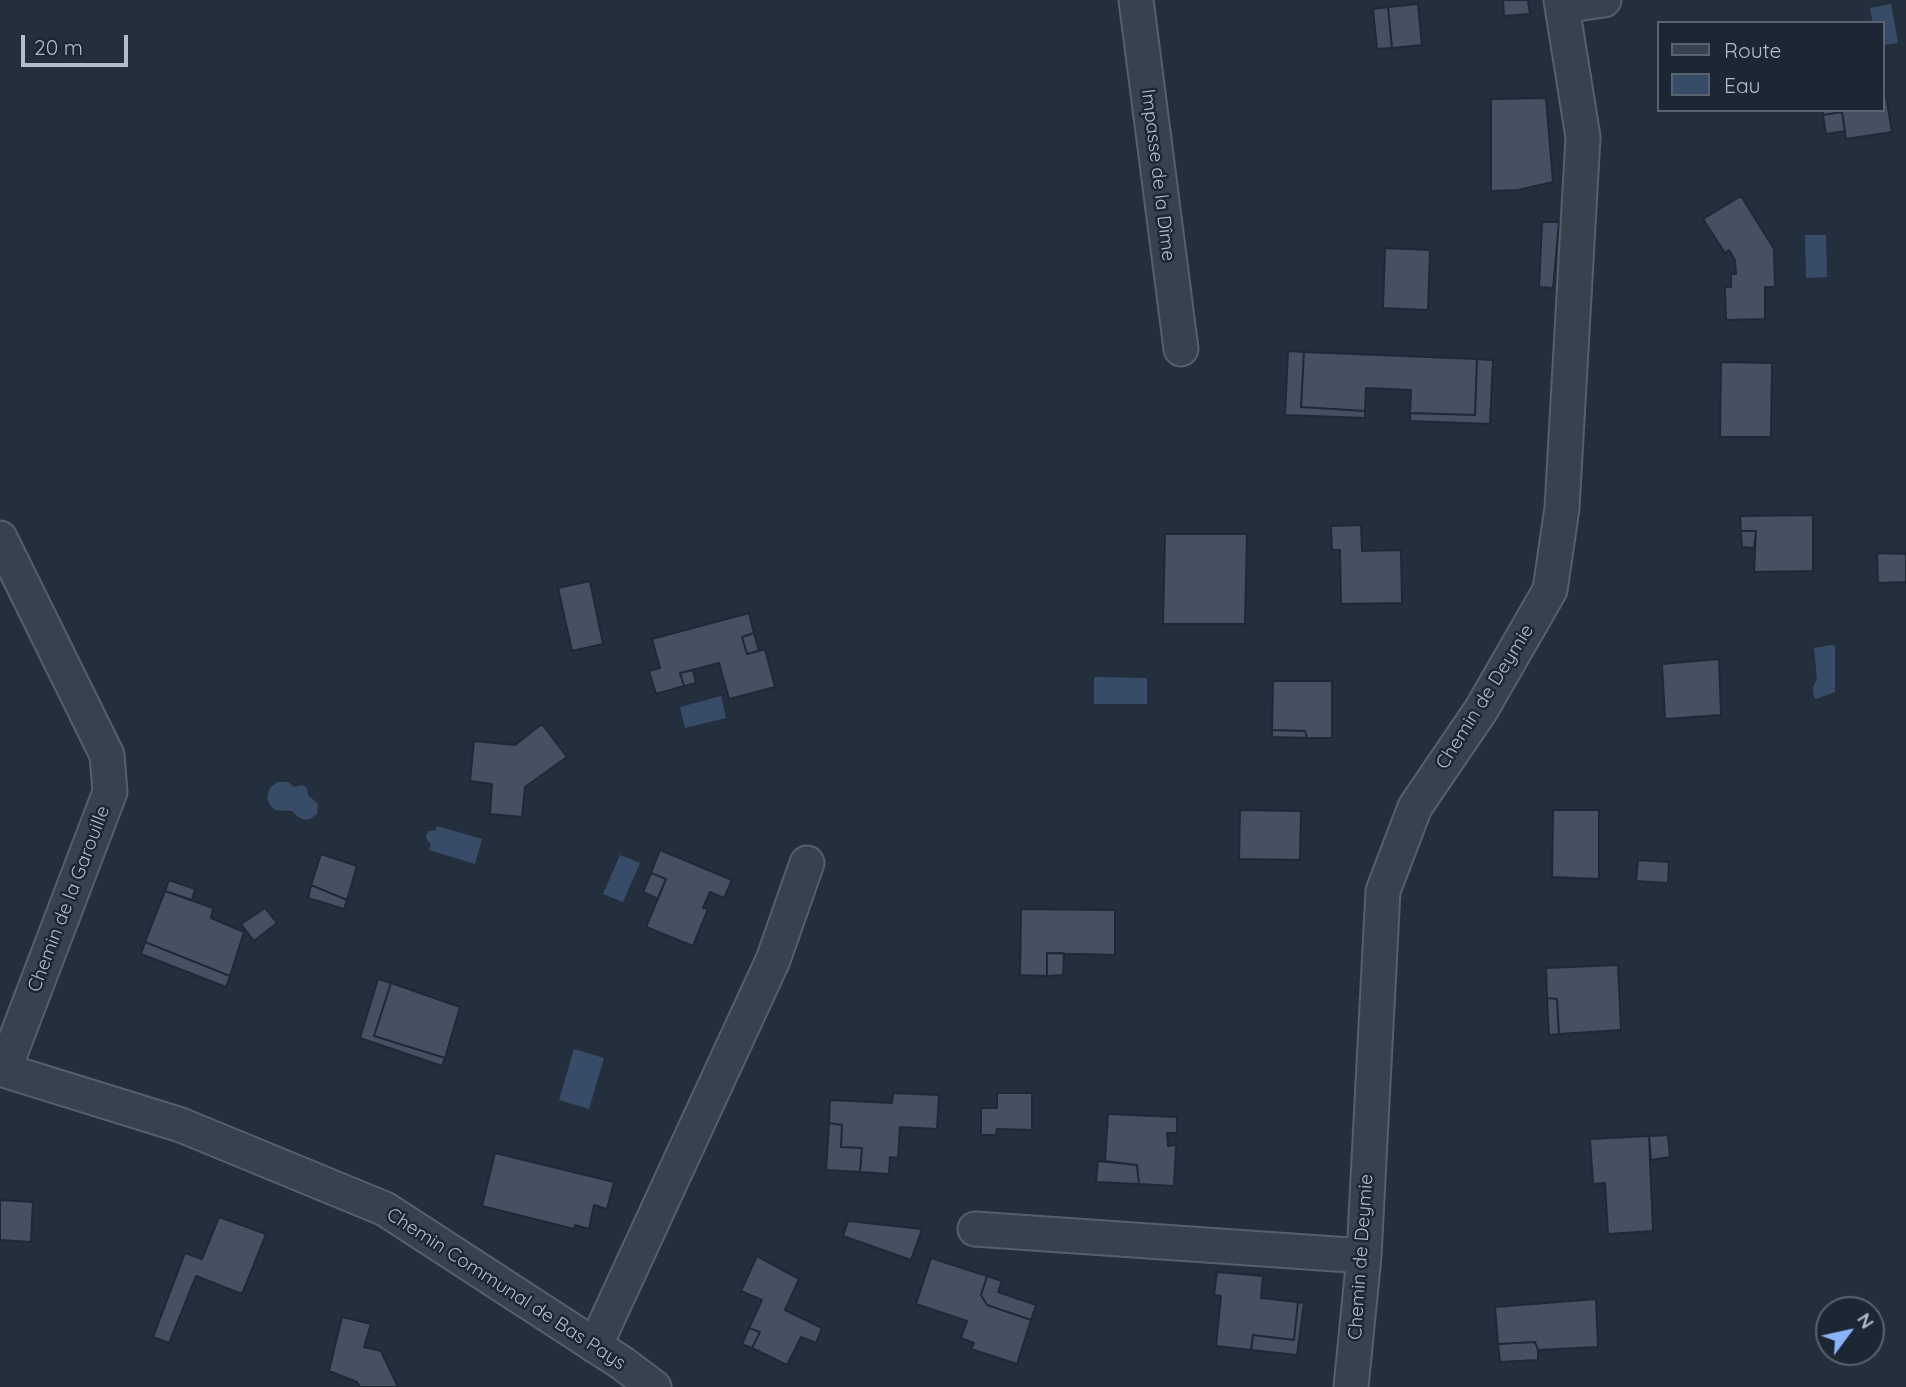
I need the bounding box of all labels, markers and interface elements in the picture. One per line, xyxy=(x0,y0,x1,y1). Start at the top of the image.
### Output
scale bar xyxy=(24,21,131,65)
legend xyxy=(1658,21,1885,112)
text: 20 m xyxy=(34,34,83,60)
text: Route xyxy=(1724,37,1781,63)
text: Eau xyxy=(1724,72,1760,98)
street label: Impasse de la Dîme xyxy=(1136,88,1180,262)
street label: Chemin de Deymie xyxy=(1431,620,1539,774)
street label: Chemin de la Garouille xyxy=(23,803,115,995)
street label: Chemin de Deymie xyxy=(1344,1173,1378,1341)
street label: Chemin Communal de Bas Pays xyxy=(382,1203,630,1375)
north arrow xyxy=(1815,1296,1885,1366)
text: N xyxy=(1852,1308,1880,1333)

